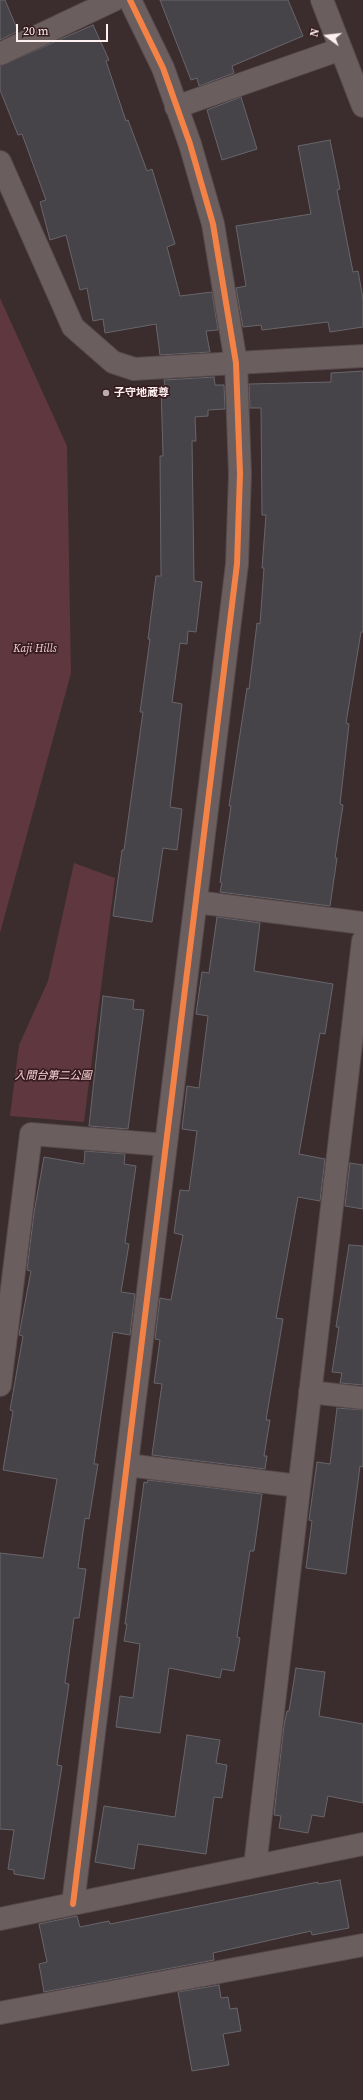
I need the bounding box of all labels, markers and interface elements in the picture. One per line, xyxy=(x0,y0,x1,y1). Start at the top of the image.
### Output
scale bar xyxy=(18,16,110,42)
north arrow xyxy=(307,16,347,56)
text: 20 m xyxy=(23,23,49,39)
text: N xyxy=(307,27,323,39)
place label: 子守地蔵尊 xyxy=(114,386,169,400)
marker: 子守地蔵尊 xyxy=(101,388,111,398)
park label: Kaji Hills xyxy=(13,642,57,656)
park label: 入間台第二公園 xyxy=(15,1069,91,1083)

